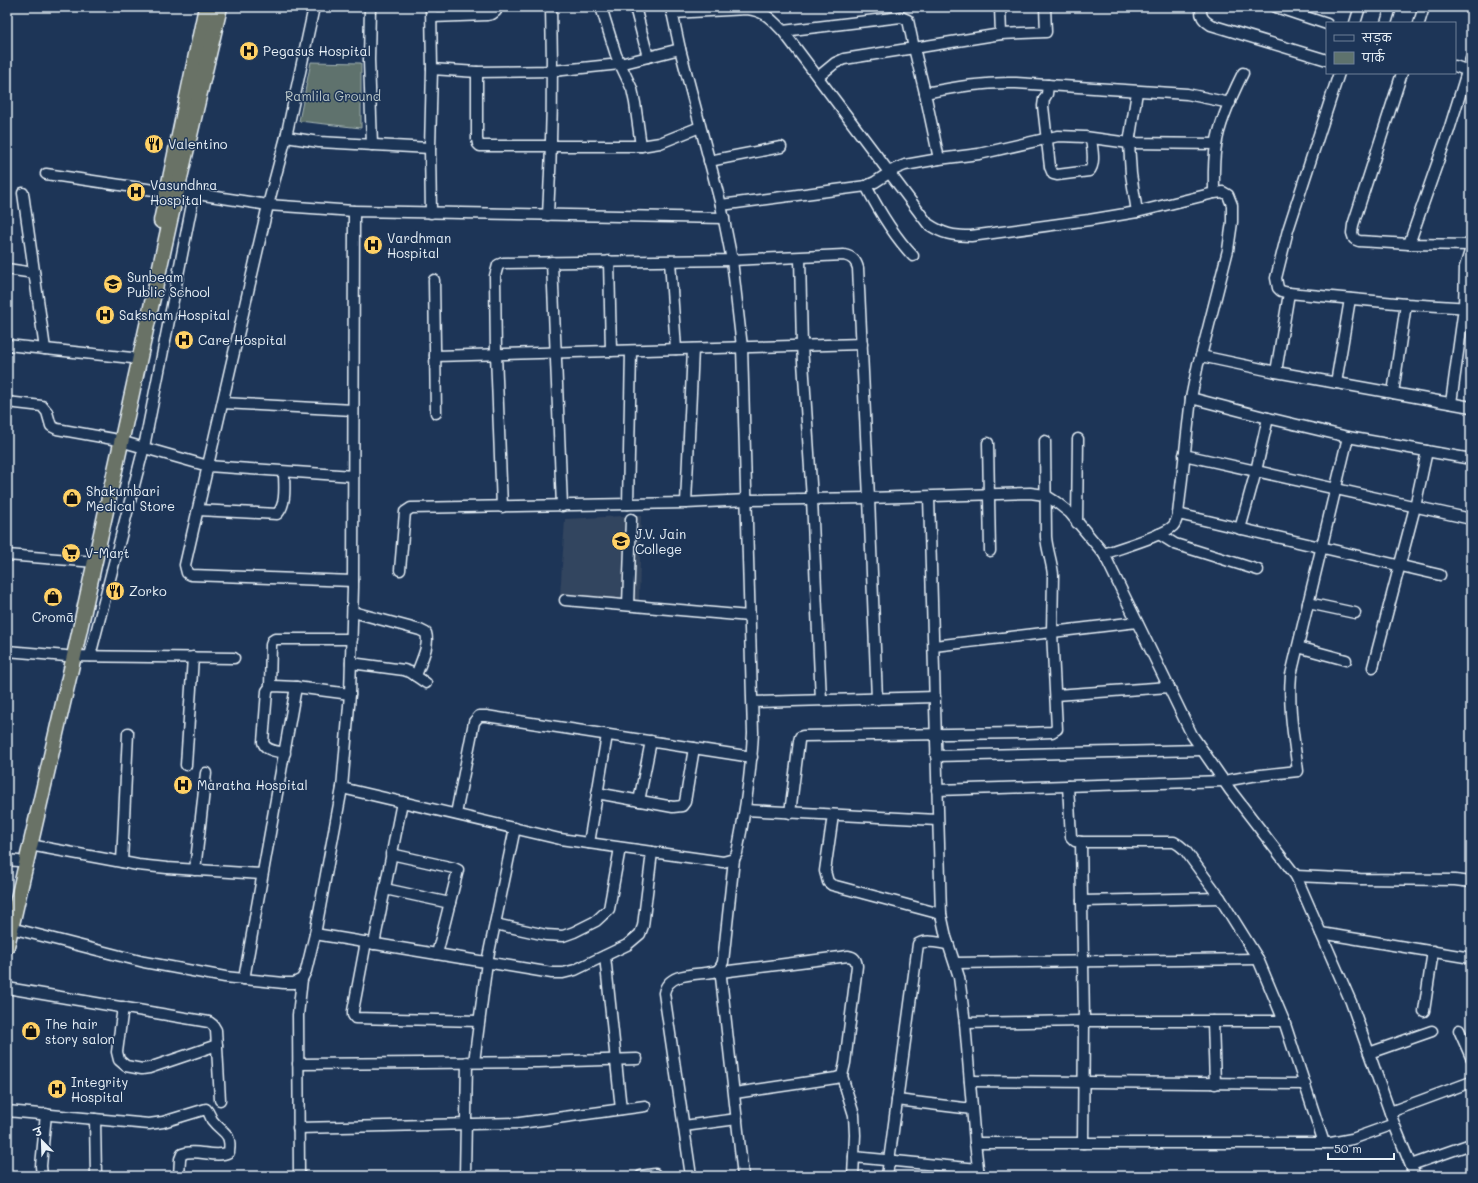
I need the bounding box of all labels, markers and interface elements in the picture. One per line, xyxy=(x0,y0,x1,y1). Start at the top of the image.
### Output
legend xyxy=(1326,22,1456,74)
text: सड़क xyxy=(1361,29,1393,46)
hospital icon: Pegasus Hospital xyxy=(238,40,260,62)
place label: Pegasus Hospital xyxy=(263,42,371,59)
text: पार्क xyxy=(1361,48,1386,65)
park label: Ramlila Ground xyxy=(285,87,381,104)
restaurant icon: Valentino xyxy=(143,133,165,155)
place label: Valentino xyxy=(168,135,228,152)
place label: Vasundhra Hospital xyxy=(150,176,217,208)
hospital icon: Vasundhra Hospital xyxy=(125,181,147,203)
place label: Vardhman Hospital xyxy=(387,229,451,261)
hospital icon: Vardhman Hospital xyxy=(362,234,384,256)
place label: Sunbeam Public School xyxy=(127,268,210,300)
school or university icon: Sunbeam Public School xyxy=(102,273,124,295)
hospital icon: Saksham Hospital xyxy=(94,304,116,326)
place label: Saksham Hospital xyxy=(119,306,230,323)
hospital icon: Care Hospital xyxy=(173,329,195,351)
place label: Care Hospital xyxy=(198,331,287,348)
place label: Shakumbari Medical Store xyxy=(86,482,175,514)
shop icon: Shakumbari Medical Store xyxy=(61,487,83,509)
place label: J.V. Jain College xyxy=(635,525,686,557)
school or university icon: J.V. Jain College xyxy=(610,530,632,552)
supermarket icon: V-Mart xyxy=(60,542,82,564)
place label: V-Mart xyxy=(85,544,130,561)
restaurant icon: Zorko xyxy=(104,580,126,602)
place label: Zorko xyxy=(129,582,167,599)
shop icon: Cromā xyxy=(42,586,64,608)
place label: Cromā xyxy=(32,608,74,625)
hospital icon: Maratha Hospital xyxy=(172,774,194,796)
place label: Maratha Hospital xyxy=(197,776,308,793)
place label: The hair story salon xyxy=(45,1015,115,1047)
shop icon: The hair story salon xyxy=(20,1020,42,1042)
place label: Integrity Hospital xyxy=(71,1073,128,1105)
hospital icon: Integrity Hospital xyxy=(46,1078,68,1100)
north arrow xyxy=(22,1121,62,1161)
text: उ xyxy=(31,1122,46,1140)
scale bar xyxy=(1328,1135,1394,1161)
text: 50 m xyxy=(1334,1140,1362,1156)

